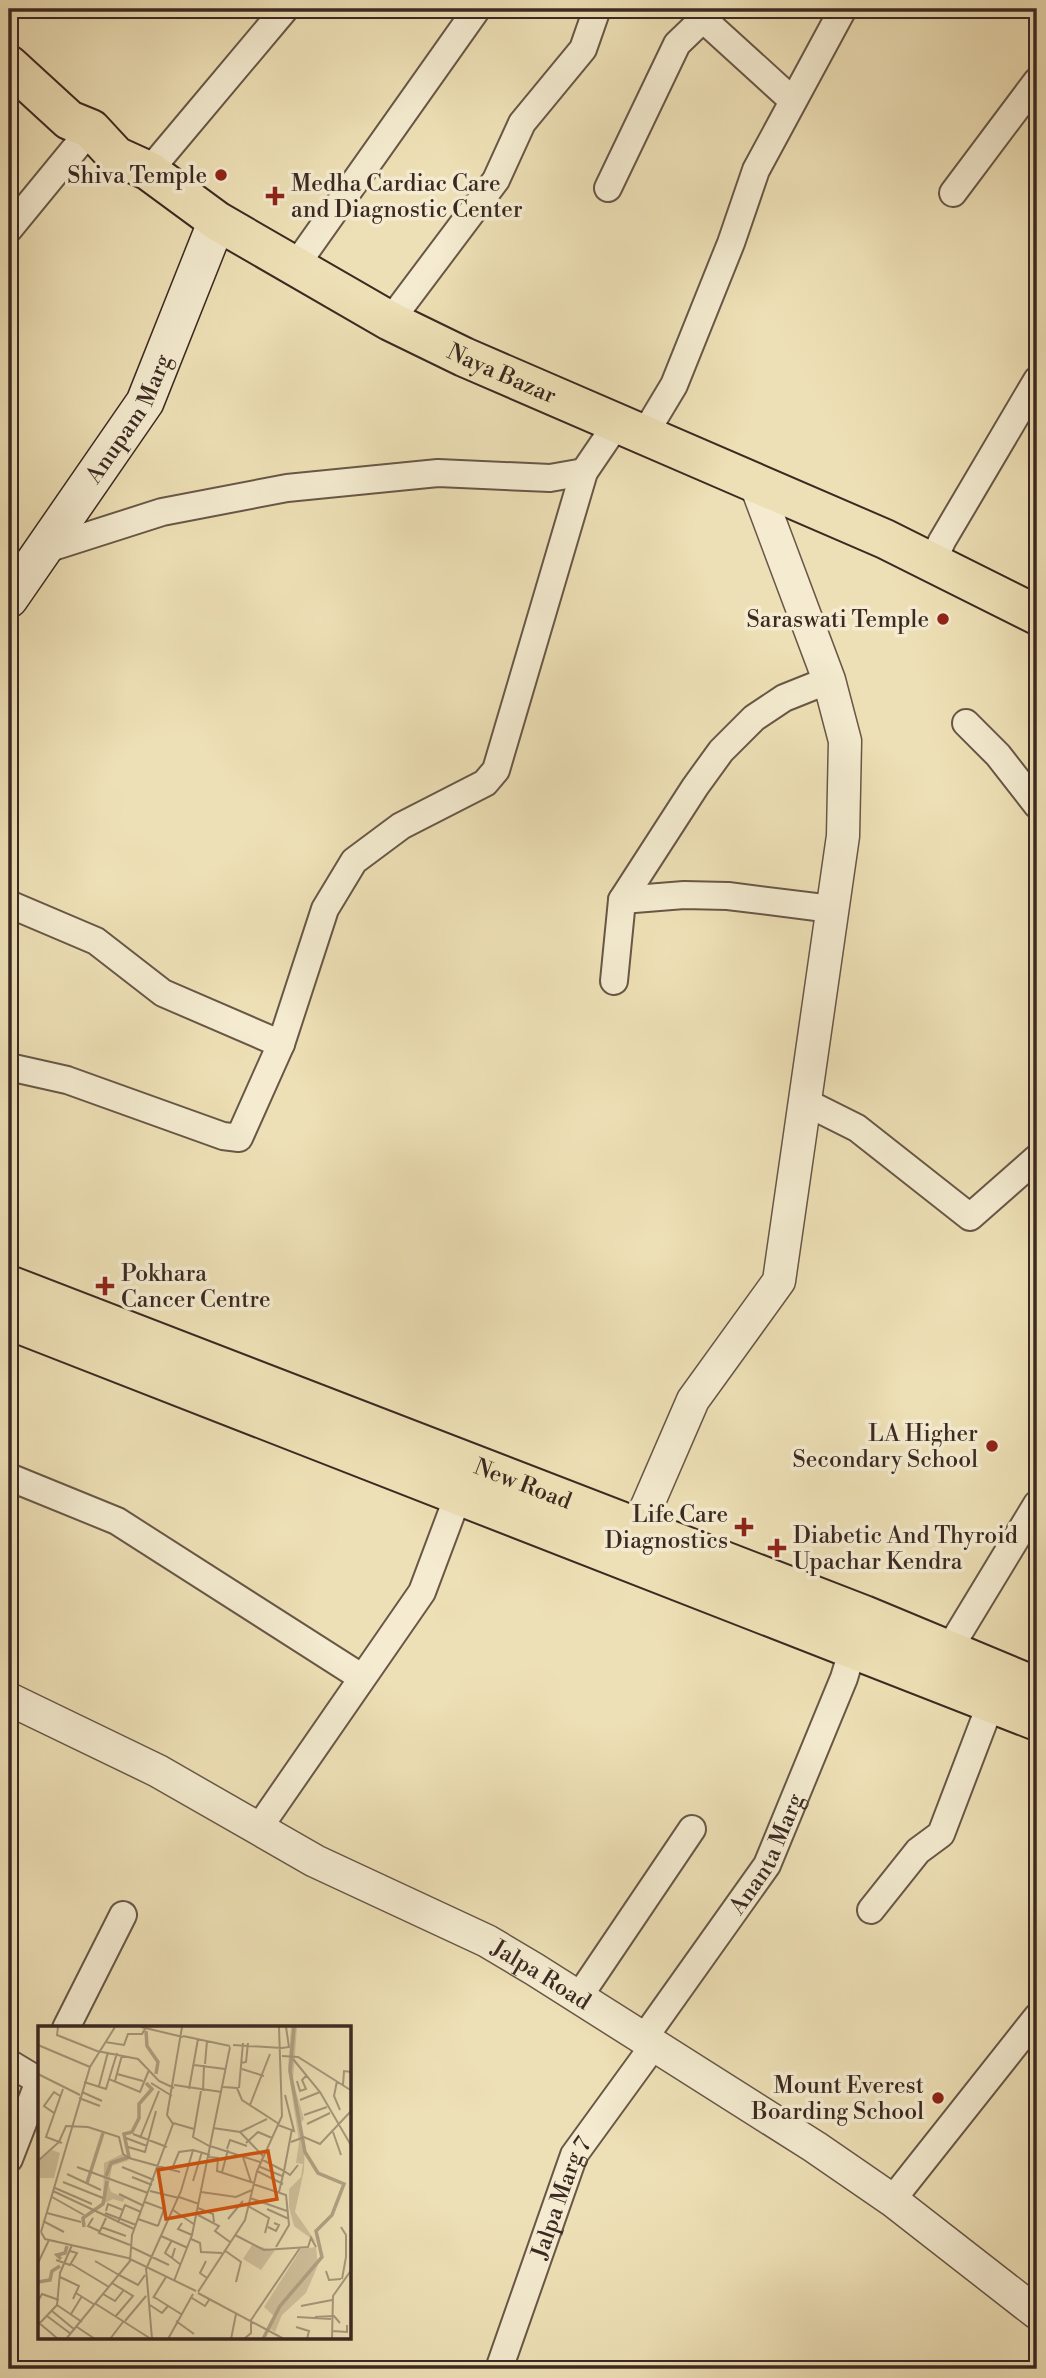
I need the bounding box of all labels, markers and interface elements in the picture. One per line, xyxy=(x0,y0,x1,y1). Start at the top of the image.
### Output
place label: Shiva Temple xyxy=(67,162,207,190)
marker: Shiva Temple xyxy=(213,167,229,183)
place label: Medha Cardiac Care and Diagnostic Center xyxy=(291,170,523,224)
marker: Medha Cardiac Care and Diagnostic Center xyxy=(265,186,285,206)
street label: Naya Bazar xyxy=(442,338,560,410)
street label: Anupam Marg xyxy=(80,350,178,490)
place label: Saraswati Temple xyxy=(747,606,929,634)
marker: Saraswati Temple xyxy=(935,611,951,627)
place label: Pokhara Cancer Centre xyxy=(121,1260,271,1314)
marker: Pokhara Cancer Centre xyxy=(95,1276,115,1296)
place label: LA Higher Secondary School xyxy=(793,1420,978,1474)
marker: LA Higher Secondary School xyxy=(984,1438,1000,1454)
street label: New Road xyxy=(470,1453,575,1516)
place label: Life Care Diagnostics xyxy=(605,1501,728,1555)
marker: Life Care Diagnostics xyxy=(734,1517,754,1537)
place label: Diabetic And Thyroid Upachar Kendra xyxy=(793,1522,1018,1576)
marker: Diabetic And Thyroid Upachar Kendra xyxy=(767,1538,787,1558)
street label: Ananta Marg xyxy=(723,1789,810,1921)
street label: Jalpa Road xyxy=(486,1934,596,2016)
inset map xyxy=(38,2026,352,2340)
place label: Mount Everest Boarding School xyxy=(751,2072,924,2126)
marker: Mount Everest Boarding School xyxy=(930,2090,946,2106)
street label: Jalpa Marg 7 xyxy=(525,2131,598,2264)

